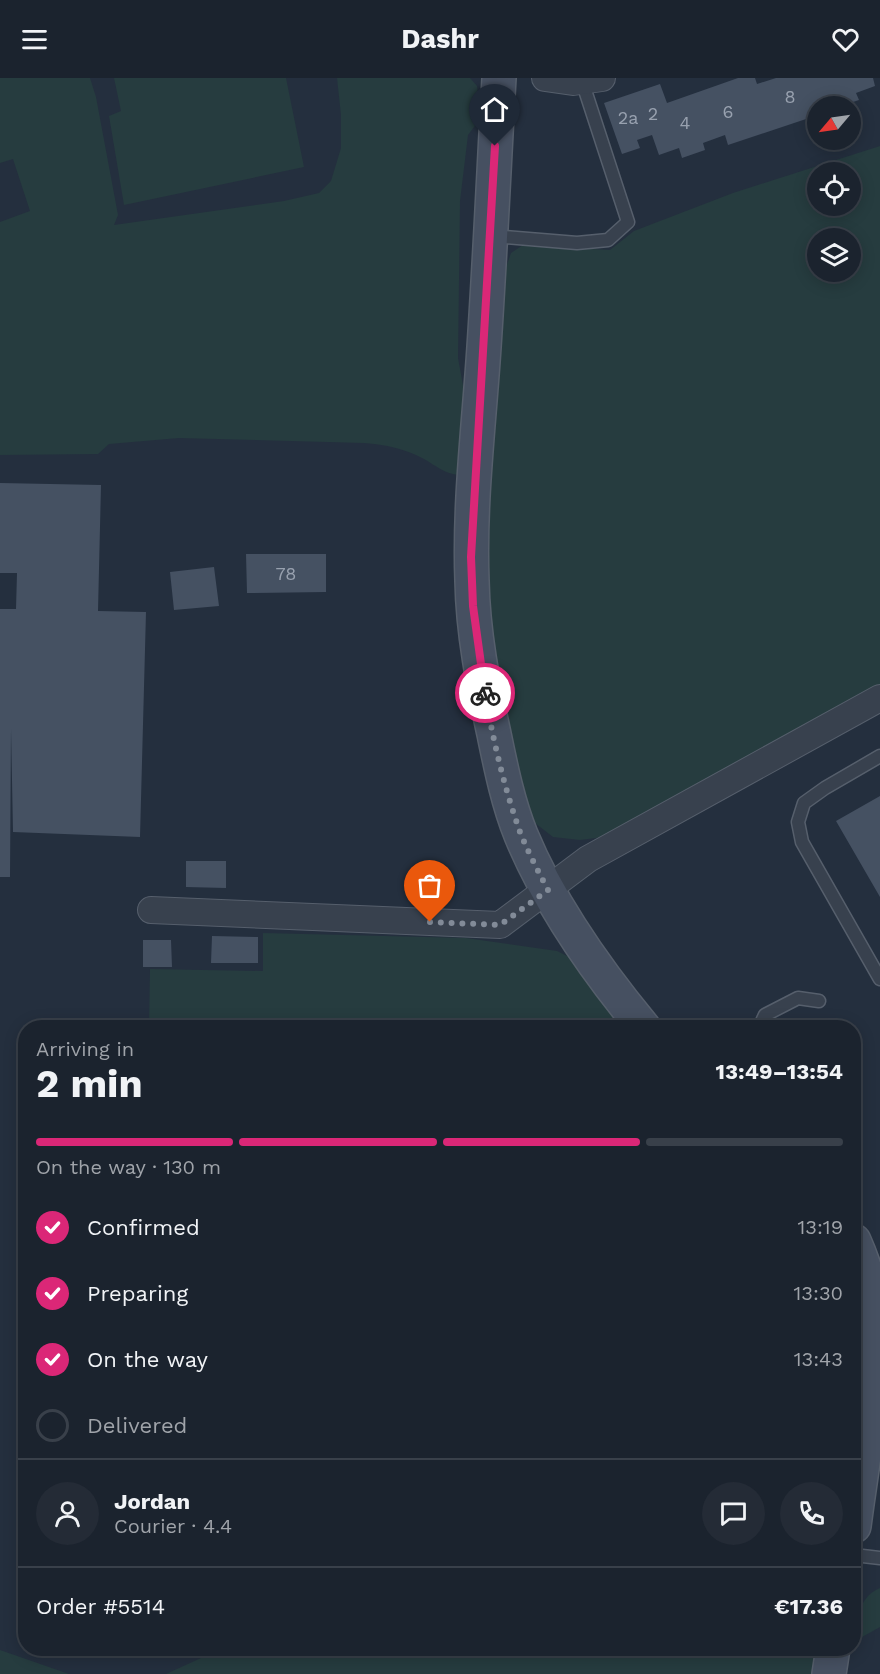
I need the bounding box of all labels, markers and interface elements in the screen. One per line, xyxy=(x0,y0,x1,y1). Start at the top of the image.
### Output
icon: menu xyxy=(18,23,51,56)
text: Dashr xyxy=(401,23,479,55)
icon: heart xyxy=(829,23,862,56)
pin xyxy=(469,84,520,146)
house number: 8 xyxy=(784,86,796,107)
icon: home xyxy=(478,93,511,126)
north arrow xyxy=(807,96,861,150)
map controls xyxy=(807,96,861,282)
house number: 6 xyxy=(723,101,733,122)
house number: 2 xyxy=(648,103,658,124)
house number: 2a xyxy=(618,107,638,128)
house number: 4 xyxy=(680,112,691,133)
button: locate xyxy=(807,162,861,216)
button: layers xyxy=(807,228,861,282)
house number: 78 xyxy=(276,563,296,584)
courier xyxy=(455,663,515,723)
icon: bike xyxy=(469,677,502,710)
pin xyxy=(404,860,455,922)
icon: bag xyxy=(413,869,446,902)
text: Arriving in xyxy=(36,1037,134,1061)
text: 13:49–13:54 xyxy=(716,1059,843,1084)
text: 2 min xyxy=(36,1061,143,1106)
text: On the way · 130 m xyxy=(36,1155,221,1179)
icon: check xyxy=(36,1211,69,1244)
text: Confirmed xyxy=(87,1215,200,1240)
text: 13:19 xyxy=(797,1215,843,1239)
icon: check xyxy=(36,1277,69,1310)
text: Preparing xyxy=(87,1281,188,1306)
text: 13:30 xyxy=(794,1281,843,1305)
icon: check xyxy=(36,1343,69,1376)
text: On the way xyxy=(87,1347,208,1372)
text: 13:43 xyxy=(794,1347,843,1371)
text: Delivered xyxy=(87,1413,187,1438)
button: person xyxy=(36,1482,99,1545)
button: chat xyxy=(702,1482,765,1545)
button: phone xyxy=(780,1482,843,1545)
text: Jordan xyxy=(114,1489,190,1514)
text: Courier · 4.4 xyxy=(114,1514,232,1538)
text: Order #5514 xyxy=(36,1594,165,1619)
text: €17.36 xyxy=(774,1594,843,1619)

